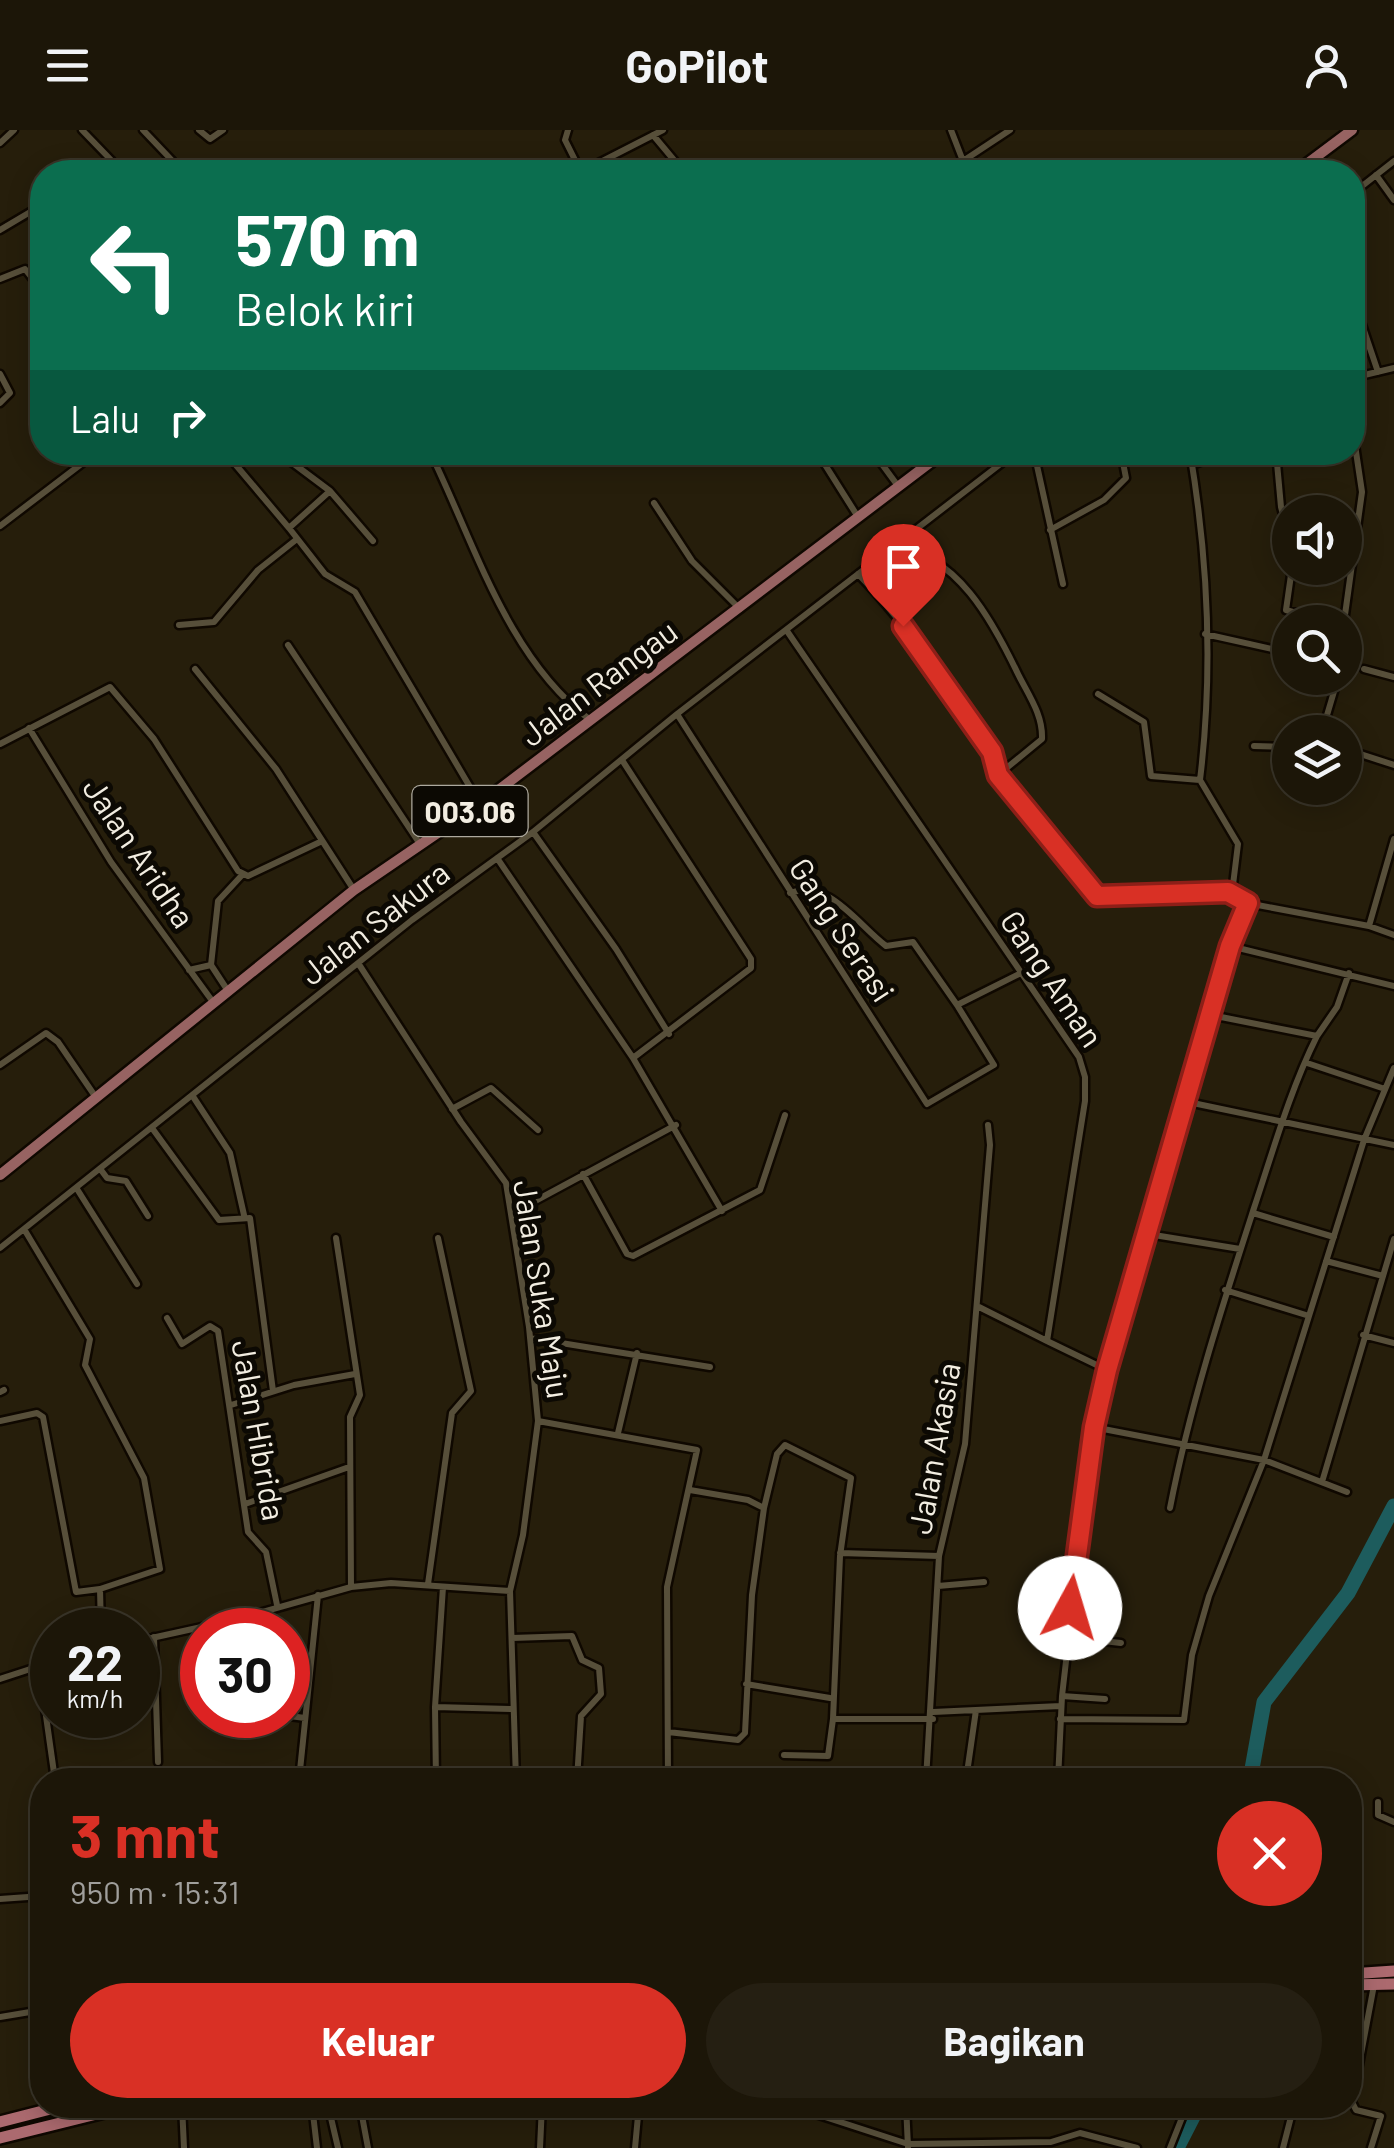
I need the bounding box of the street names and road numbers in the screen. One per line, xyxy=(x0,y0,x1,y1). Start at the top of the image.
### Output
street label: Jalan Rangau xyxy=(512,611,684,753)
street label: Jalan Aridha xyxy=(76,770,204,934)
road number: 003.06 xyxy=(412,786,528,836)
street label: Gang Serasi xyxy=(782,850,904,1008)
street label: Jalan Sakura xyxy=(292,852,456,992)
street label: Gang Aman xyxy=(994,903,1112,1053)
street label: Jalan Suka Maju xyxy=(507,1177,579,1401)
street label: Jalan Hibrida xyxy=(225,1337,295,1523)
street label: Jalan Akasia xyxy=(899,1359,967,1537)

